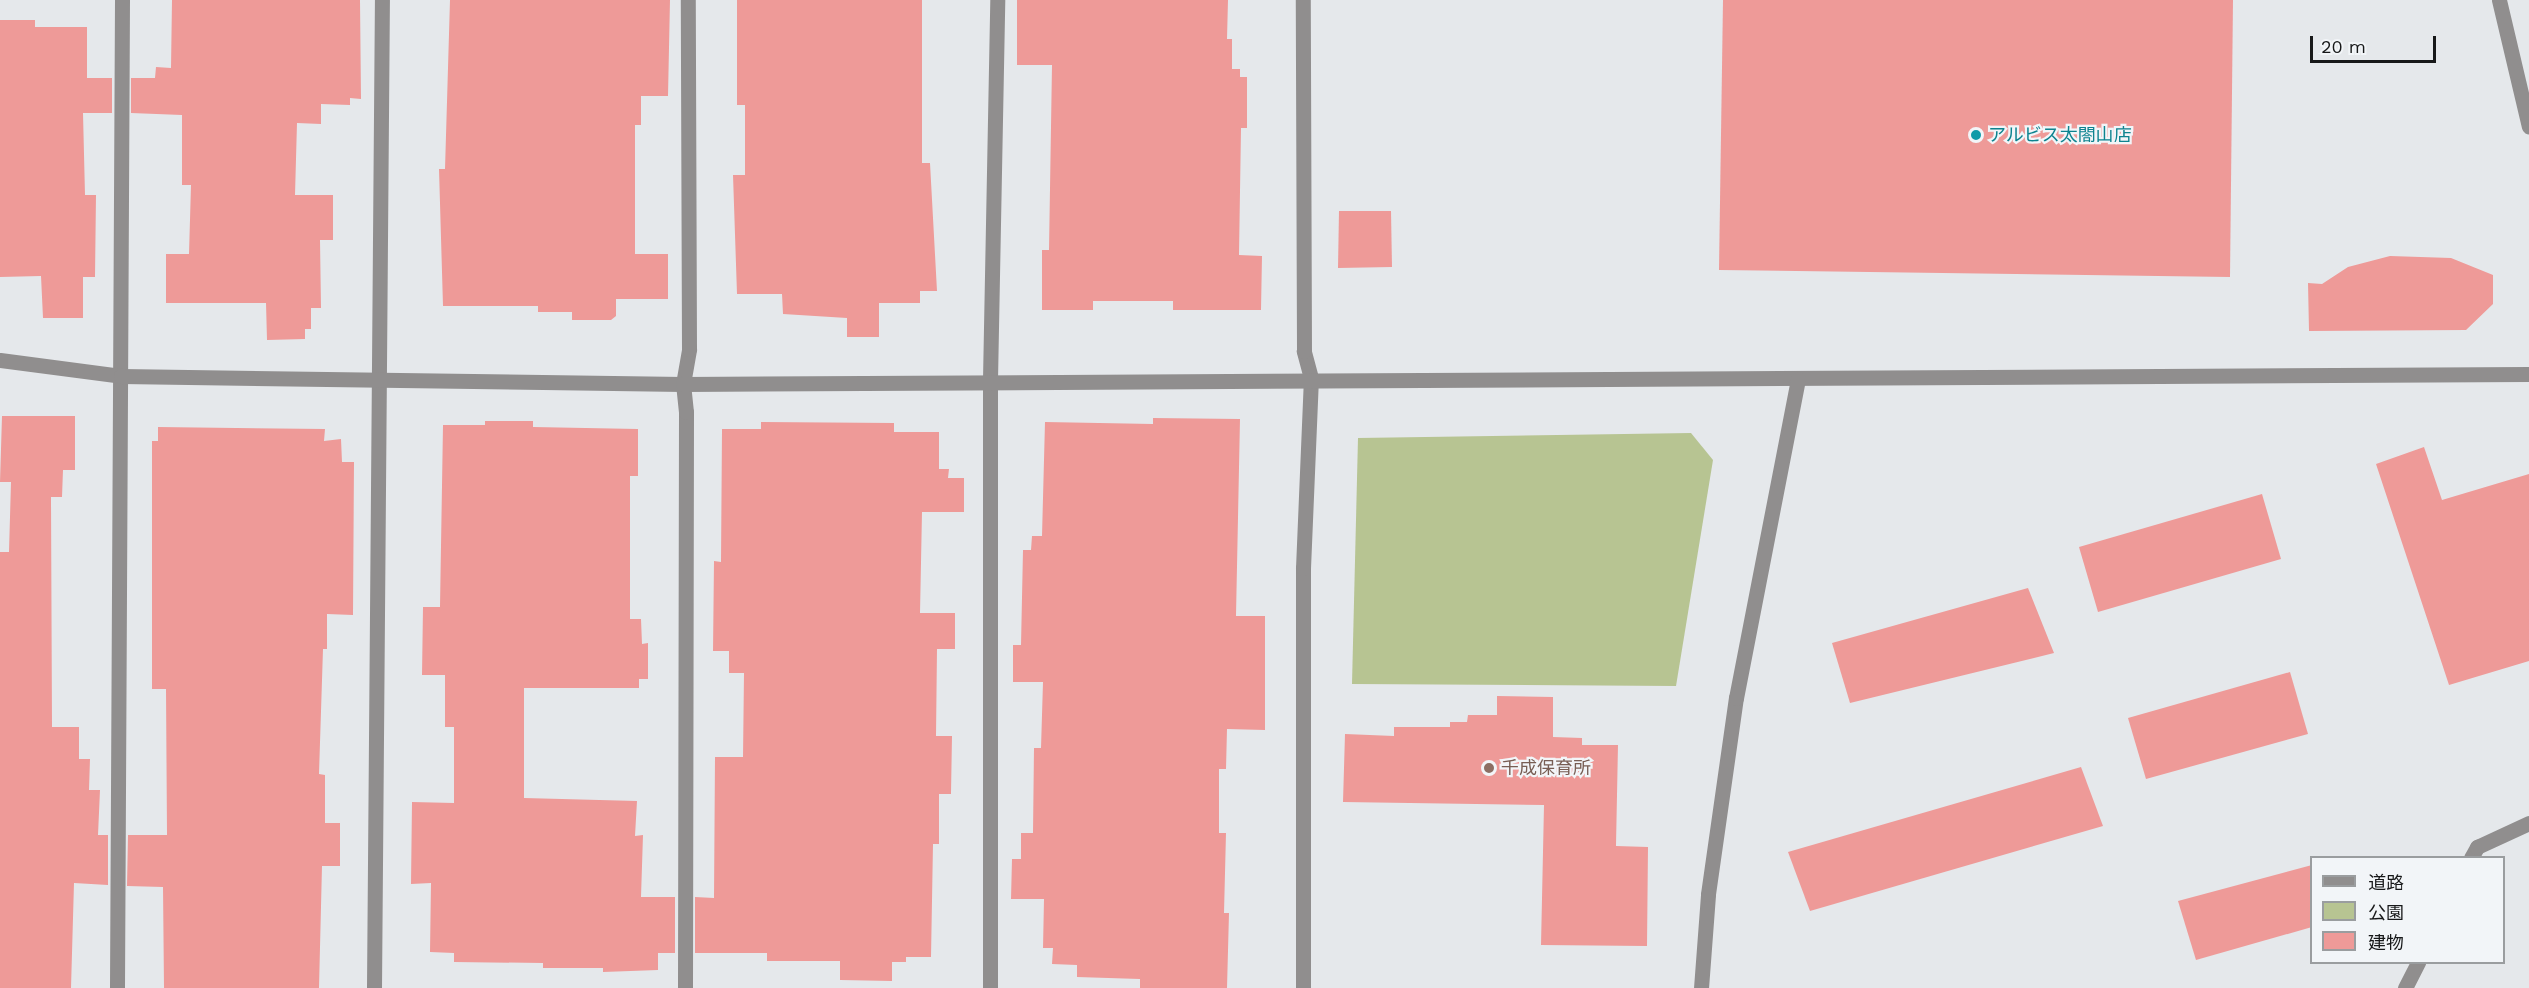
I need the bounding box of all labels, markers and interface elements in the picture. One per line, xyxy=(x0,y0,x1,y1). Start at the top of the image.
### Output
scale bar xyxy=(2313,24,2439,62)
text: 20 m xyxy=(2321,36,2366,57)
place label: アルビス太閤山店 xyxy=(1988,124,2132,146)
marker: アルビス太閤山店 xyxy=(1969,128,1983,142)
place label: 千成保育所 xyxy=(1501,757,1591,779)
marker: 千成保育所 xyxy=(1482,761,1496,775)
legend xyxy=(2310,856,2505,964)
text: 道路 xyxy=(2368,872,2404,893)
text: 公園 xyxy=(2368,902,2404,923)
text: 建物 xyxy=(2368,932,2404,953)

